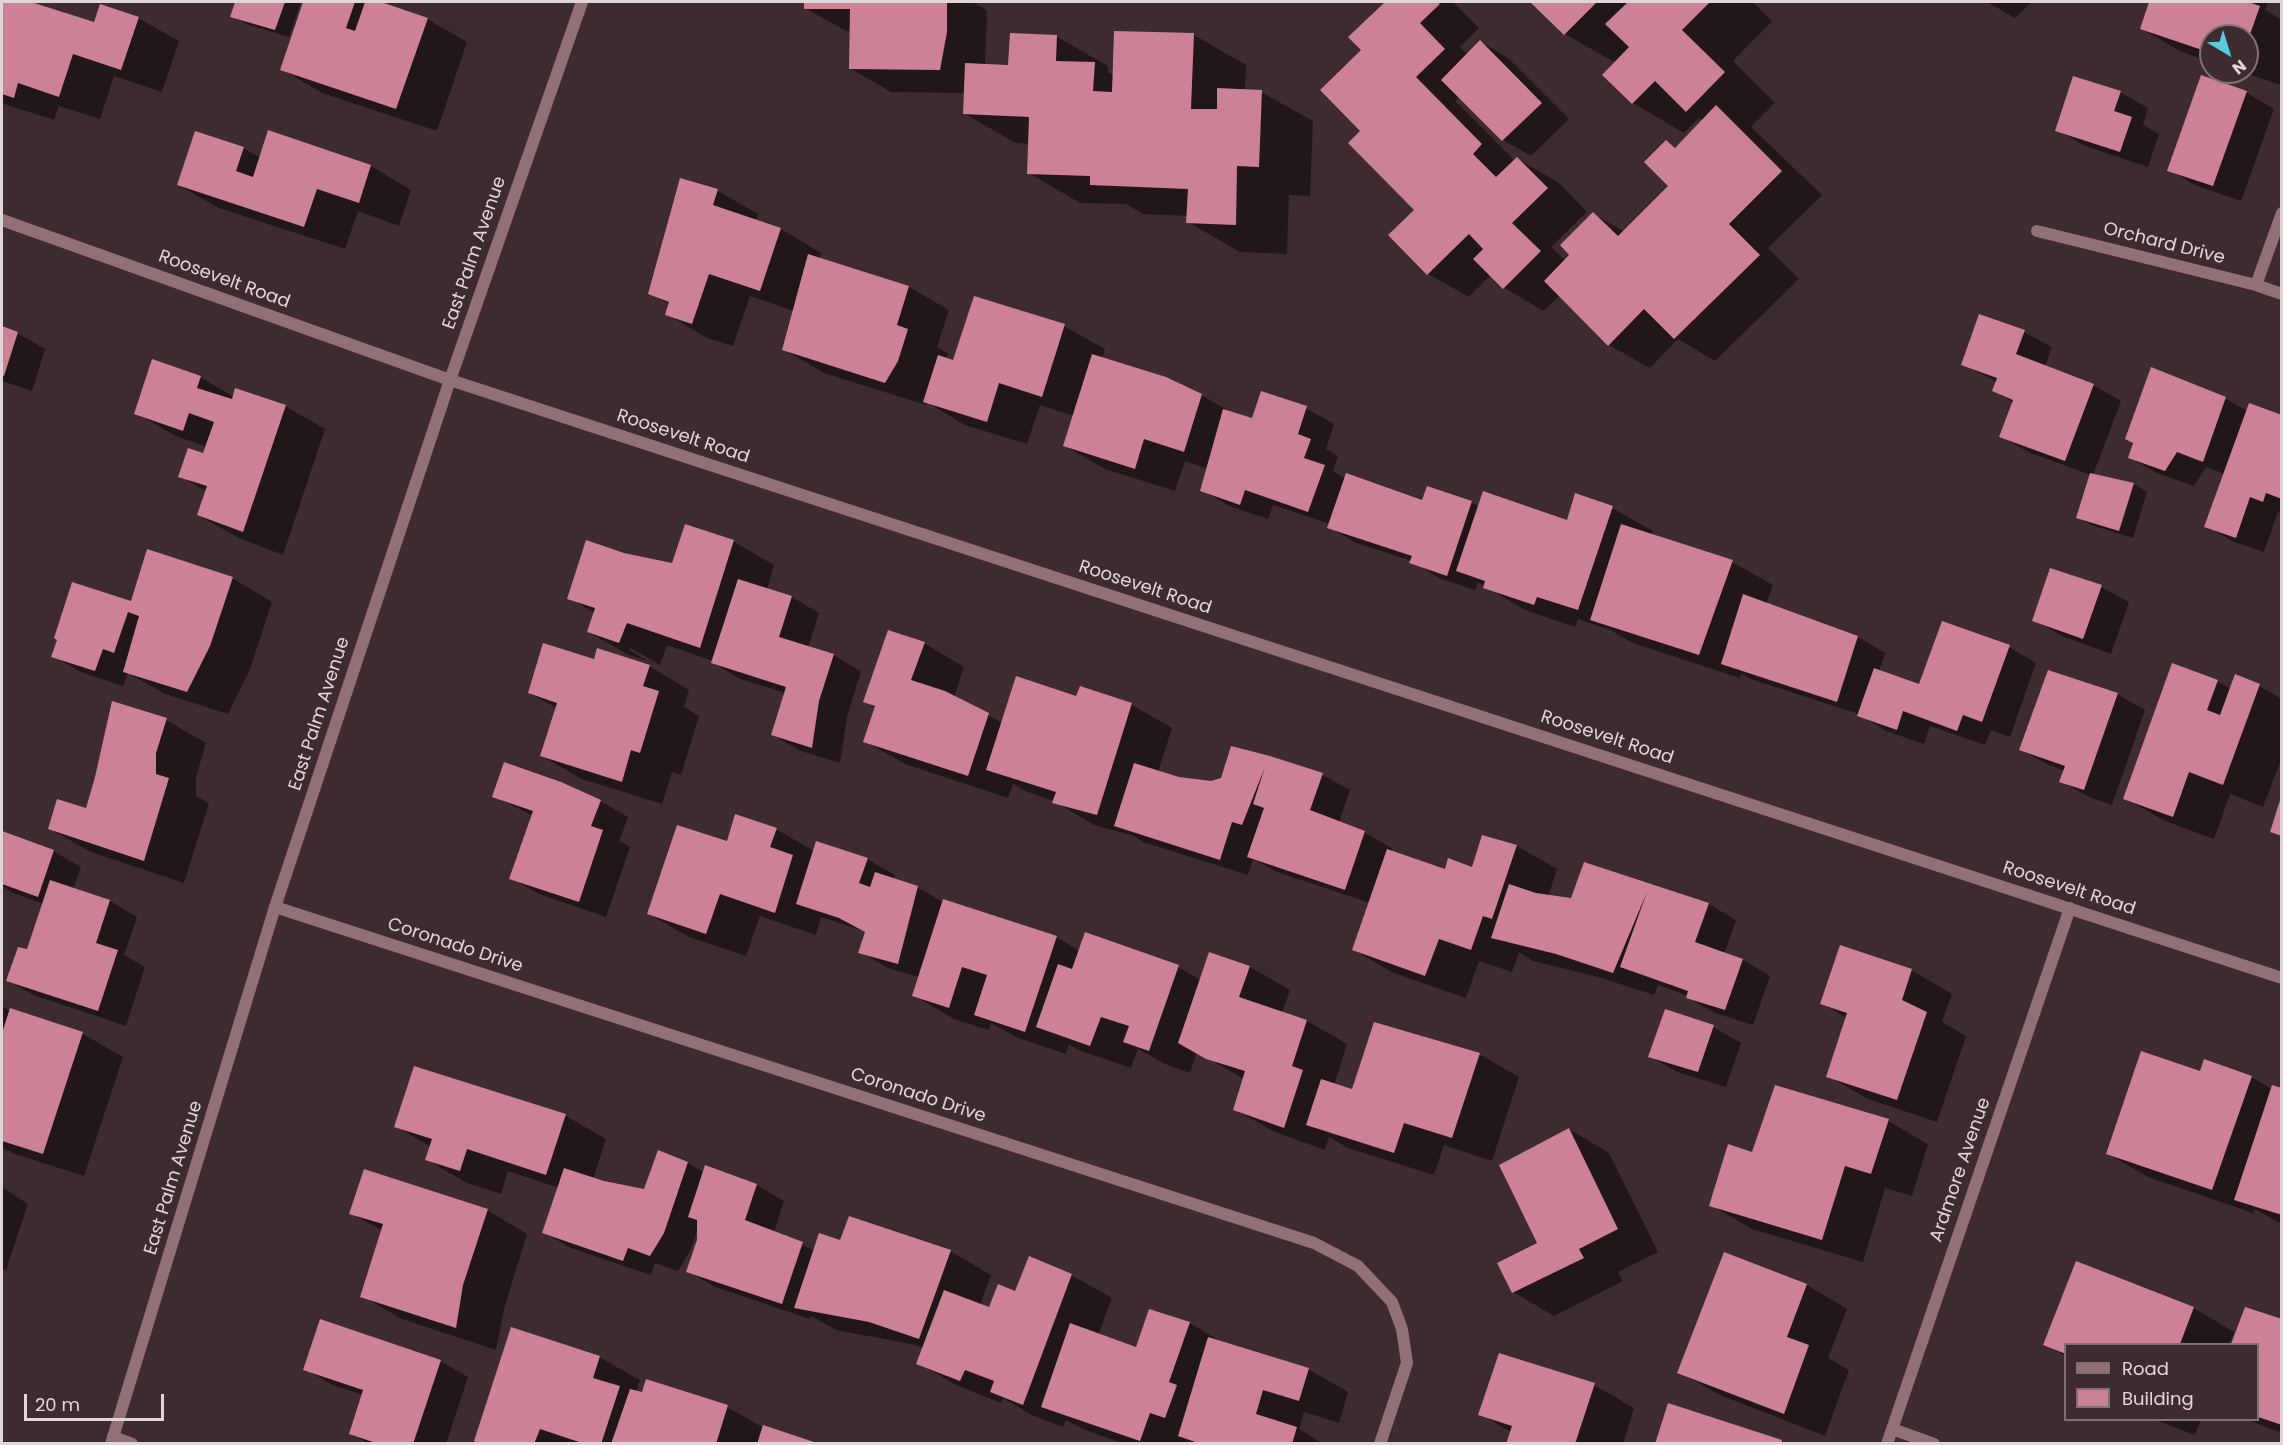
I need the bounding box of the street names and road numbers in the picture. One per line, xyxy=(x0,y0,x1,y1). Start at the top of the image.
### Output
street label: East Palm Avenue xyxy=(439,174,511,332)
street label: Orchard Drive xyxy=(2101,218,2227,270)
street label: Roosevelt Road xyxy=(155,246,293,314)
street label: Roosevelt Road xyxy=(614,405,752,469)
street label: Roosevelt Road xyxy=(1076,556,1214,620)
street label: East Palm Avenue xyxy=(285,635,355,793)
street label: Roosevelt Road xyxy=(1538,706,1676,770)
street label: Roosevelt Road xyxy=(2000,857,2138,921)
street label: Coronado Drive xyxy=(385,914,525,978)
street label: Coronado Drive xyxy=(848,1064,988,1128)
street label: Ardmore Avenue xyxy=(1926,1095,1996,1245)
street label: East Palm Avenue xyxy=(140,1098,208,1258)

